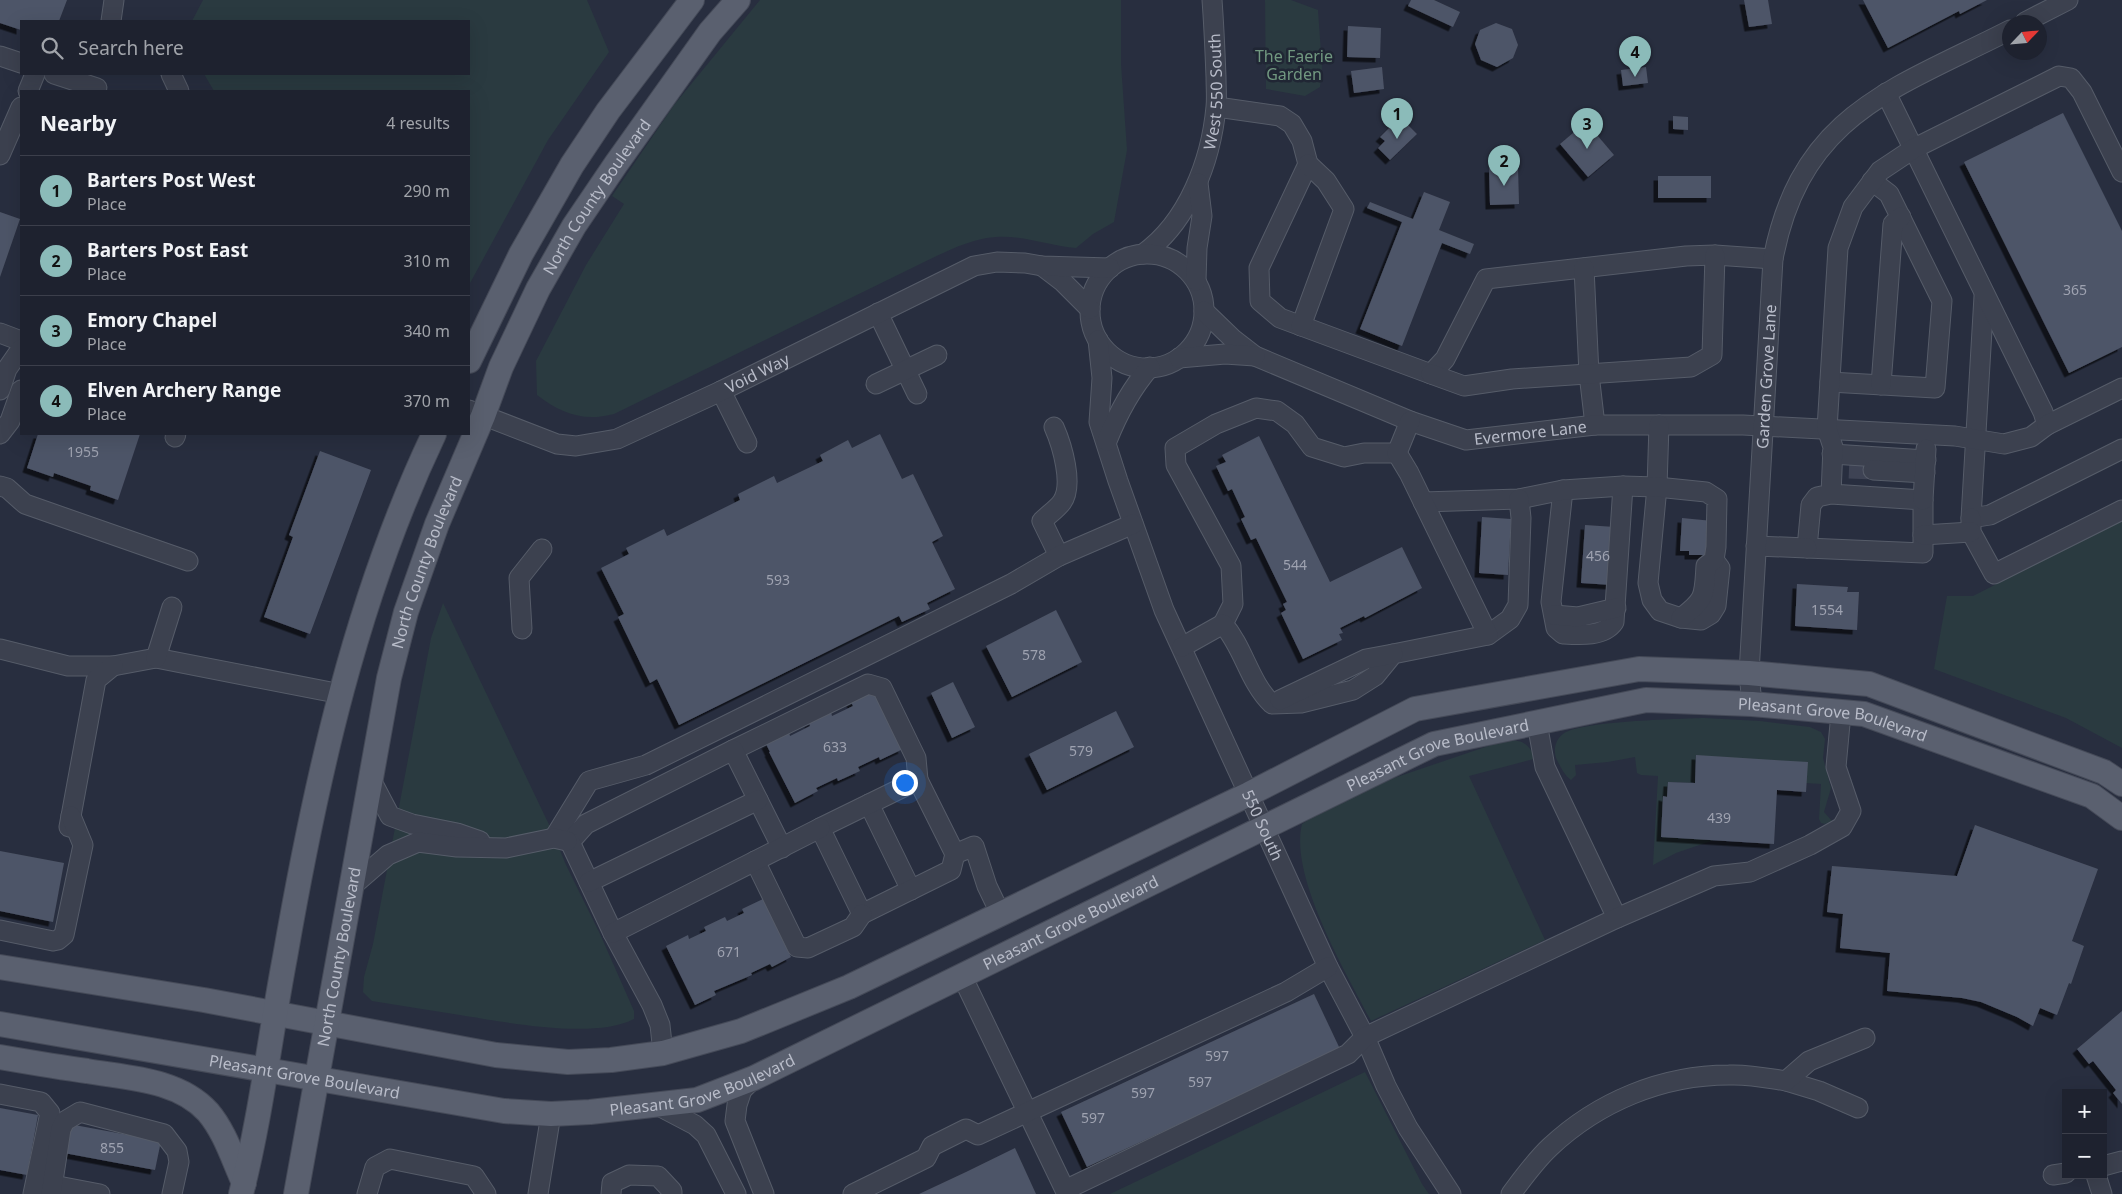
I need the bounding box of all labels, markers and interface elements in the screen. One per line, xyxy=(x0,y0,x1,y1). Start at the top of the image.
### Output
north arrow xyxy=(2002,15,2047,60)
search box xyxy=(20,20,470,75)
street label: West 550 South xyxy=(1198,33,1228,152)
icon: search xyxy=(38,34,66,62)
text: Search here xyxy=(78,35,184,61)
pin: 4 xyxy=(1619,36,1651,77)
park label: The Faerie Garden xyxy=(1255,45,1333,85)
pin: 1 xyxy=(1381,98,1413,139)
pin: 3 xyxy=(1571,108,1603,149)
text: Nearby xyxy=(40,109,116,137)
text: 4 results xyxy=(386,112,450,134)
street label: North County Boulevard xyxy=(537,115,656,279)
pin: 2 xyxy=(1488,145,1520,186)
text: Barters Post West xyxy=(87,167,256,193)
text: 1 xyxy=(51,180,61,202)
text: 290 m xyxy=(403,180,450,202)
text: Place xyxy=(87,193,127,215)
text: Barters Post East xyxy=(87,237,248,263)
text: 2 xyxy=(51,250,61,272)
text: 310 m xyxy=(403,250,450,272)
text: Place xyxy=(87,263,127,285)
house number: 365 xyxy=(2063,280,2087,299)
street label: Garden Grove Lane xyxy=(1751,304,1781,450)
text: Emory Chapel xyxy=(87,307,217,333)
text: 3 xyxy=(51,320,61,342)
text: 340 m xyxy=(403,320,450,342)
text: Place xyxy=(87,333,127,355)
street label: Void Way xyxy=(722,348,794,398)
text: Elven Archery Range xyxy=(87,377,281,403)
text: 4 xyxy=(51,390,61,412)
text: 370 m xyxy=(403,390,450,412)
text: Place xyxy=(87,403,127,425)
street label: Evermore Lane xyxy=(1473,415,1588,450)
house number: 1955 xyxy=(67,442,99,461)
street label: North County Boulevard xyxy=(386,472,467,651)
house number: 456 xyxy=(1586,546,1610,565)
house number: 544 xyxy=(1283,555,1307,574)
house number: 593 xyxy=(766,570,790,589)
house number: 1554 xyxy=(1811,600,1843,619)
house number: 578 xyxy=(1022,645,1046,664)
street label: Pleasant Grove Boulevard xyxy=(1737,692,1930,747)
street label: Pleasant Grove Boulevard xyxy=(1343,714,1531,796)
house number: 633 xyxy=(823,737,847,756)
house number: 579 xyxy=(1069,741,1093,760)
your location xyxy=(892,770,918,796)
street label: 550 South xyxy=(1237,786,1289,864)
house number: 439 xyxy=(1707,808,1731,827)
street label: North County Boulevard xyxy=(312,865,366,1048)
street label: Pleasant Grove Boulevard xyxy=(979,870,1162,975)
house number: 671 xyxy=(717,942,741,961)
house number: 597 xyxy=(1205,1046,1229,1065)
street label: Pleasant Grove Boulevard xyxy=(207,1049,402,1104)
street label: Pleasant Grove Boulevard xyxy=(608,1049,799,1121)
house number: 597 xyxy=(1188,1072,1212,1091)
house number: 597 xyxy=(1131,1083,1155,1102)
map controls xyxy=(2062,1089,2107,1179)
button: + xyxy=(2062,1089,2107,1134)
house number: 597 xyxy=(1081,1108,1105,1127)
button: − xyxy=(2062,1134,2107,1179)
house number: 855 xyxy=(100,1138,124,1157)

